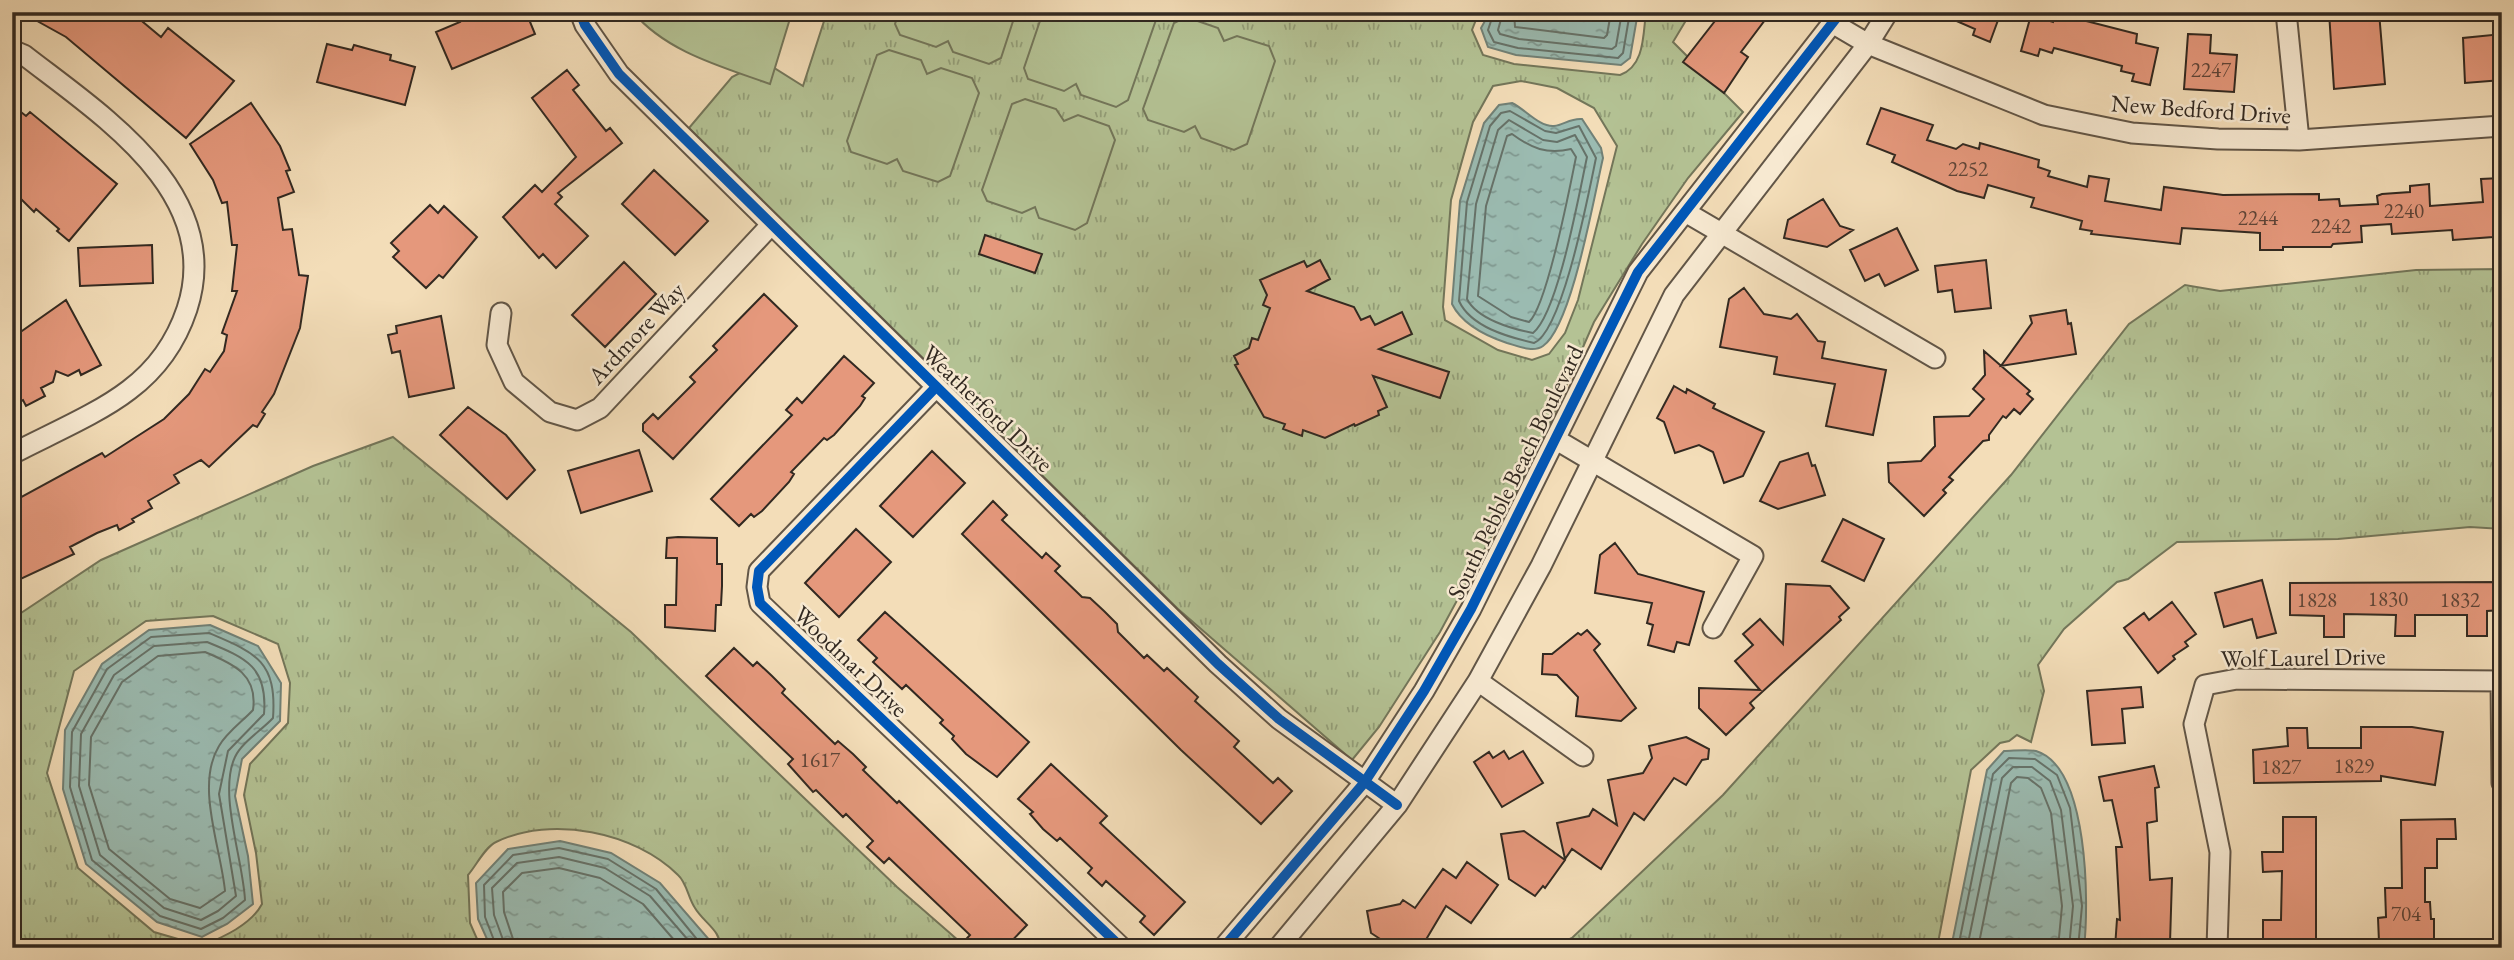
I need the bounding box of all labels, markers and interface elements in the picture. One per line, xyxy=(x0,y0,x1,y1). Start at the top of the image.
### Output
house number: 2247 xyxy=(2191,56,2232,83)
street label: New Bedford Drive xyxy=(2110,87,2292,131)
house number: 2252 xyxy=(1948,155,1988,182)
house number: 2240 xyxy=(2384,197,2424,224)
house number: 2244 xyxy=(2238,204,2279,231)
house number: 2242 xyxy=(2311,212,2351,239)
street label: Ardmore Way xyxy=(580,275,692,391)
street label: Weatherford Drive xyxy=(916,337,1060,479)
street label: South Pebble Beach Boulevard xyxy=(1440,339,1591,604)
house number: 1830 xyxy=(2368,585,2408,612)
house number: 1828 xyxy=(2297,586,2337,613)
house number: 1832 xyxy=(2440,586,2480,613)
street label: Woodmar Drive xyxy=(787,599,915,723)
street label: Wolf Laurel Drive xyxy=(2220,640,2386,674)
house number: 1617 xyxy=(800,746,841,773)
house number: 1829 xyxy=(2334,752,2374,779)
house number: 1827 xyxy=(2261,753,2302,780)
house number: 704 xyxy=(2391,900,2422,927)

